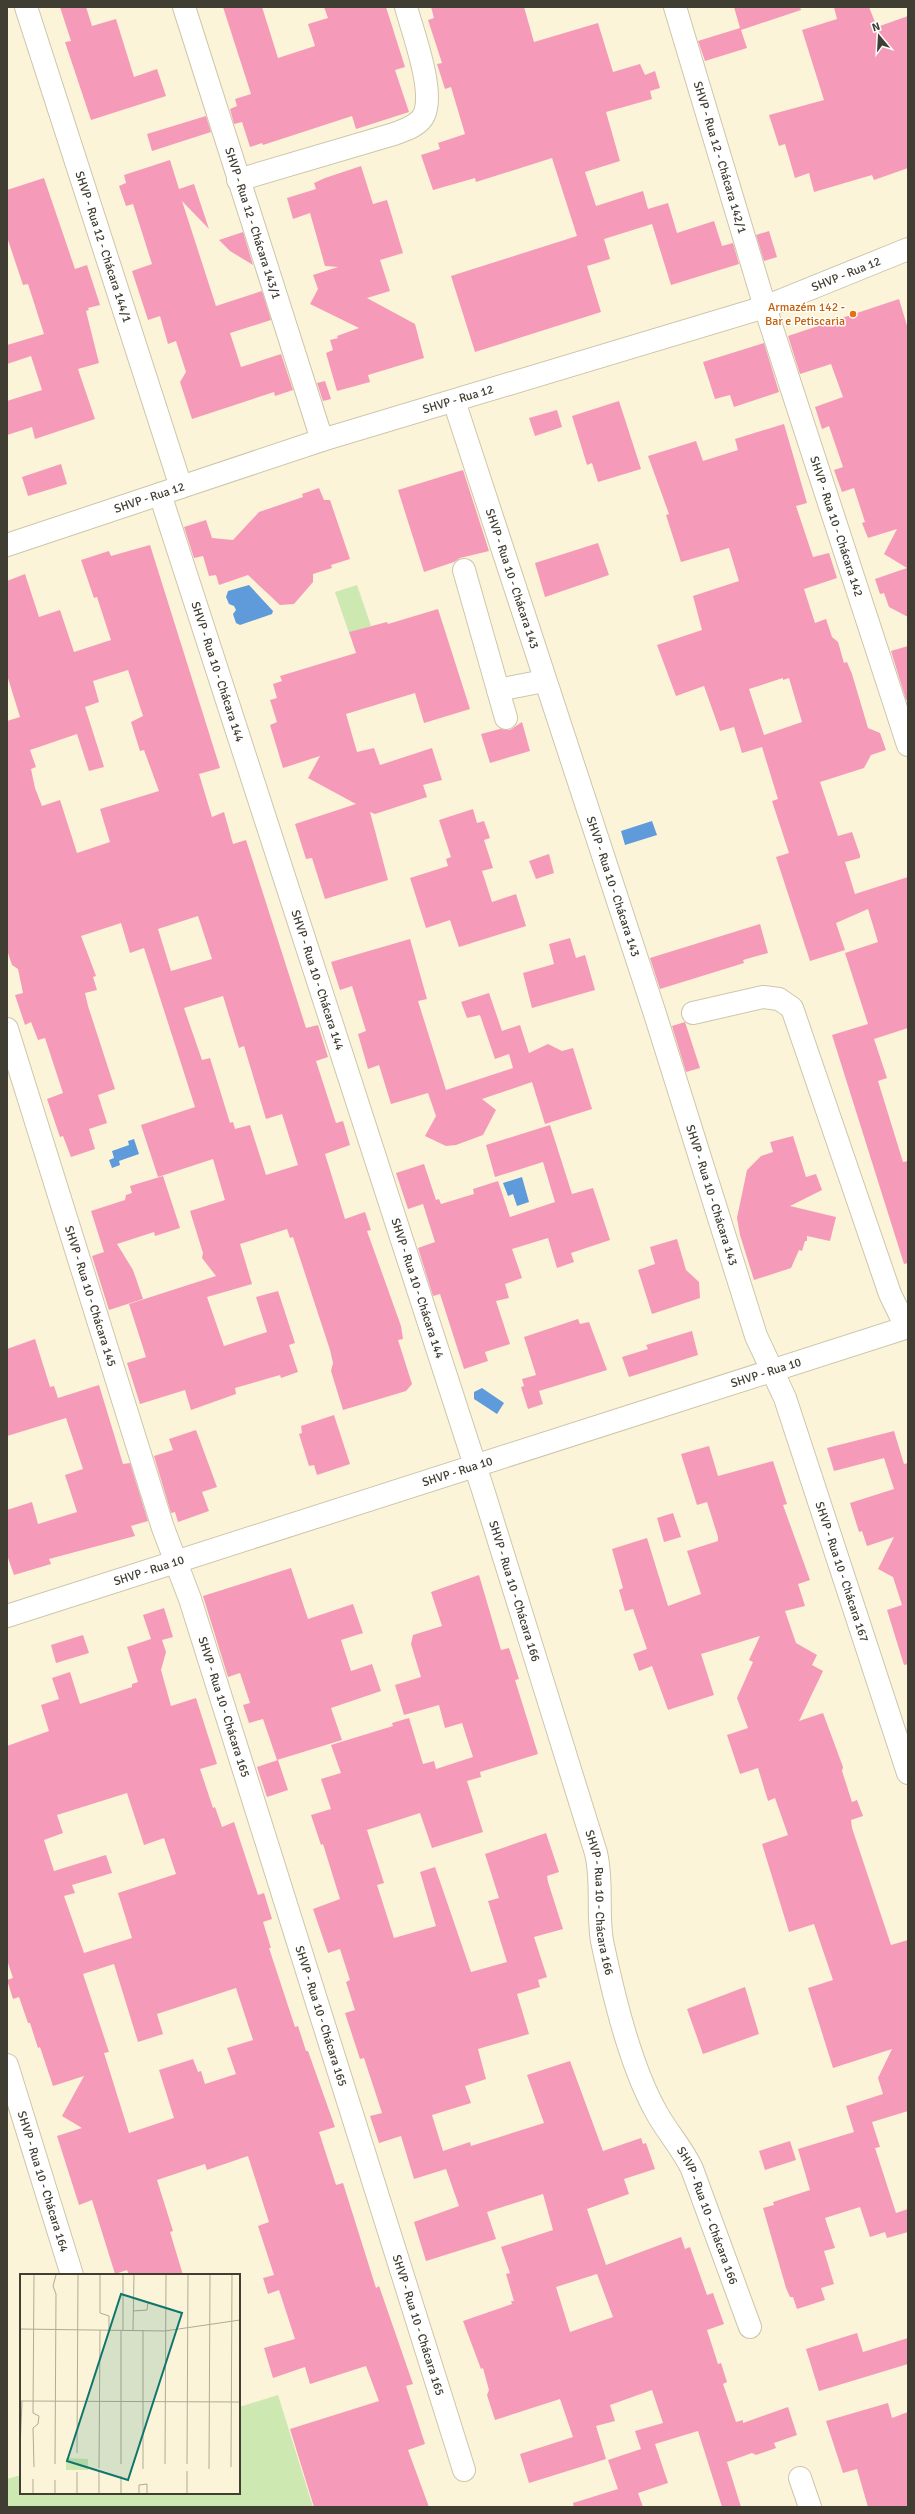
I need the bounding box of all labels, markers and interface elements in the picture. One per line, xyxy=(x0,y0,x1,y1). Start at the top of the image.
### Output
north arrow xyxy=(859,16,899,56)
text: N xyxy=(870,20,882,34)
street label: SHVP - Rua 12 - Chácara 142/1 xyxy=(690,80,750,236)
street label: SHVP - Rua 12 - Chácara 143/1 xyxy=(221,146,284,301)
street label: SHVP - Rua 12 - Chácara 144/1 xyxy=(71,169,134,325)
street label: SHVP - Rua 12 xyxy=(809,254,883,295)
place label: Armazém 142 - Bar e Petiscaria xyxy=(765,300,845,329)
marker: Armazém 142 - Bar e Petiscaria xyxy=(848,309,858,319)
street label: SHVP - Rua 12 xyxy=(421,382,495,417)
street label: SHVP - Rua 10 - Chácara 142 xyxy=(806,454,866,599)
street label: SHVP - Rua 12 xyxy=(112,479,187,517)
street label: SHVP - Rua 10 - Chácara 143 xyxy=(482,507,542,651)
street label: SHVP - Rua 10 - Chácara 144 xyxy=(187,600,247,745)
street label: SHVP - Rua 10 - Chácara 143 xyxy=(583,815,643,959)
street label: SHVP - Rua 10 - Chácara 144 xyxy=(287,908,347,1053)
street label: SHVP - Rua 10 - Chácara 143 xyxy=(682,1123,740,1268)
street label: SHVP - Rua 10 - Chácara 144 xyxy=(387,1216,447,1361)
street label: SHVP - Rua 10 - Chácara 145 xyxy=(61,1224,119,1369)
street label: SHVP - Rua 10 xyxy=(729,1355,803,1391)
street label: SHVP - Rua 10 xyxy=(420,1454,495,1490)
street label: SHVP - Rua 10 - Chácara 167 xyxy=(812,1500,872,1644)
street label: SHVP - Rua 10 - Chácara 166 xyxy=(485,1519,543,1664)
street label: SHVP - Rua 10 xyxy=(112,1553,186,1589)
street label: SHVP - Rua 10 - Chácara 165 xyxy=(194,1635,253,1779)
street label: SHVP - Rua 10 - Chácara 166 xyxy=(581,1828,616,1977)
street label: SHVP - Rua 10 - Chácara 165 xyxy=(292,1944,350,2089)
street label: SHVP - Rua 10 - Chácara 164 xyxy=(14,2109,72,2255)
street label: SHVP - Rua 10 - Chácara 166 xyxy=(673,2144,741,2287)
street label: SHVP - Rua 10 - Chácara 165 xyxy=(389,2253,447,2398)
inset map xyxy=(20,2274,240,2494)

